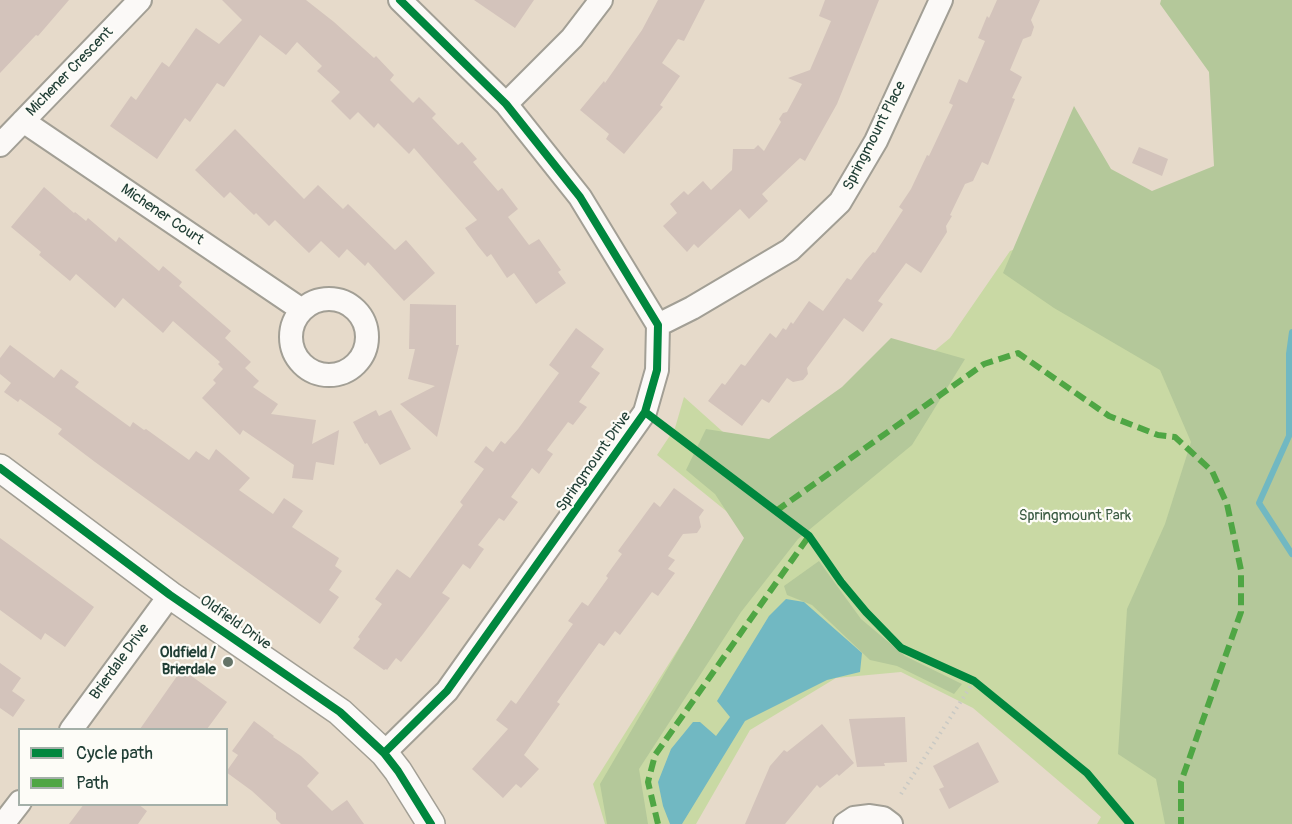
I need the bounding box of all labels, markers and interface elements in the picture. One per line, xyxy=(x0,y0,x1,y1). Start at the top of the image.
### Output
street label: Michener Crescent xyxy=(23,24,117,120)
street label: Springmount Place xyxy=(840,78,910,194)
street label: Michener Court xyxy=(117,181,207,249)
street label: Springmount Drive xyxy=(553,408,635,516)
park label: Springmount Park xyxy=(1019,507,1131,525)
street label: Oldfield Drive xyxy=(196,592,274,654)
street label: Brierdale Drive xyxy=(86,620,154,704)
place label: Oldfield / Brierdale xyxy=(160,644,216,679)
marker: Oldfield / Brierdale xyxy=(221,655,235,669)
legend xyxy=(18,728,228,806)
text: Cycle path xyxy=(76,742,153,765)
text: Path xyxy=(76,772,109,795)

